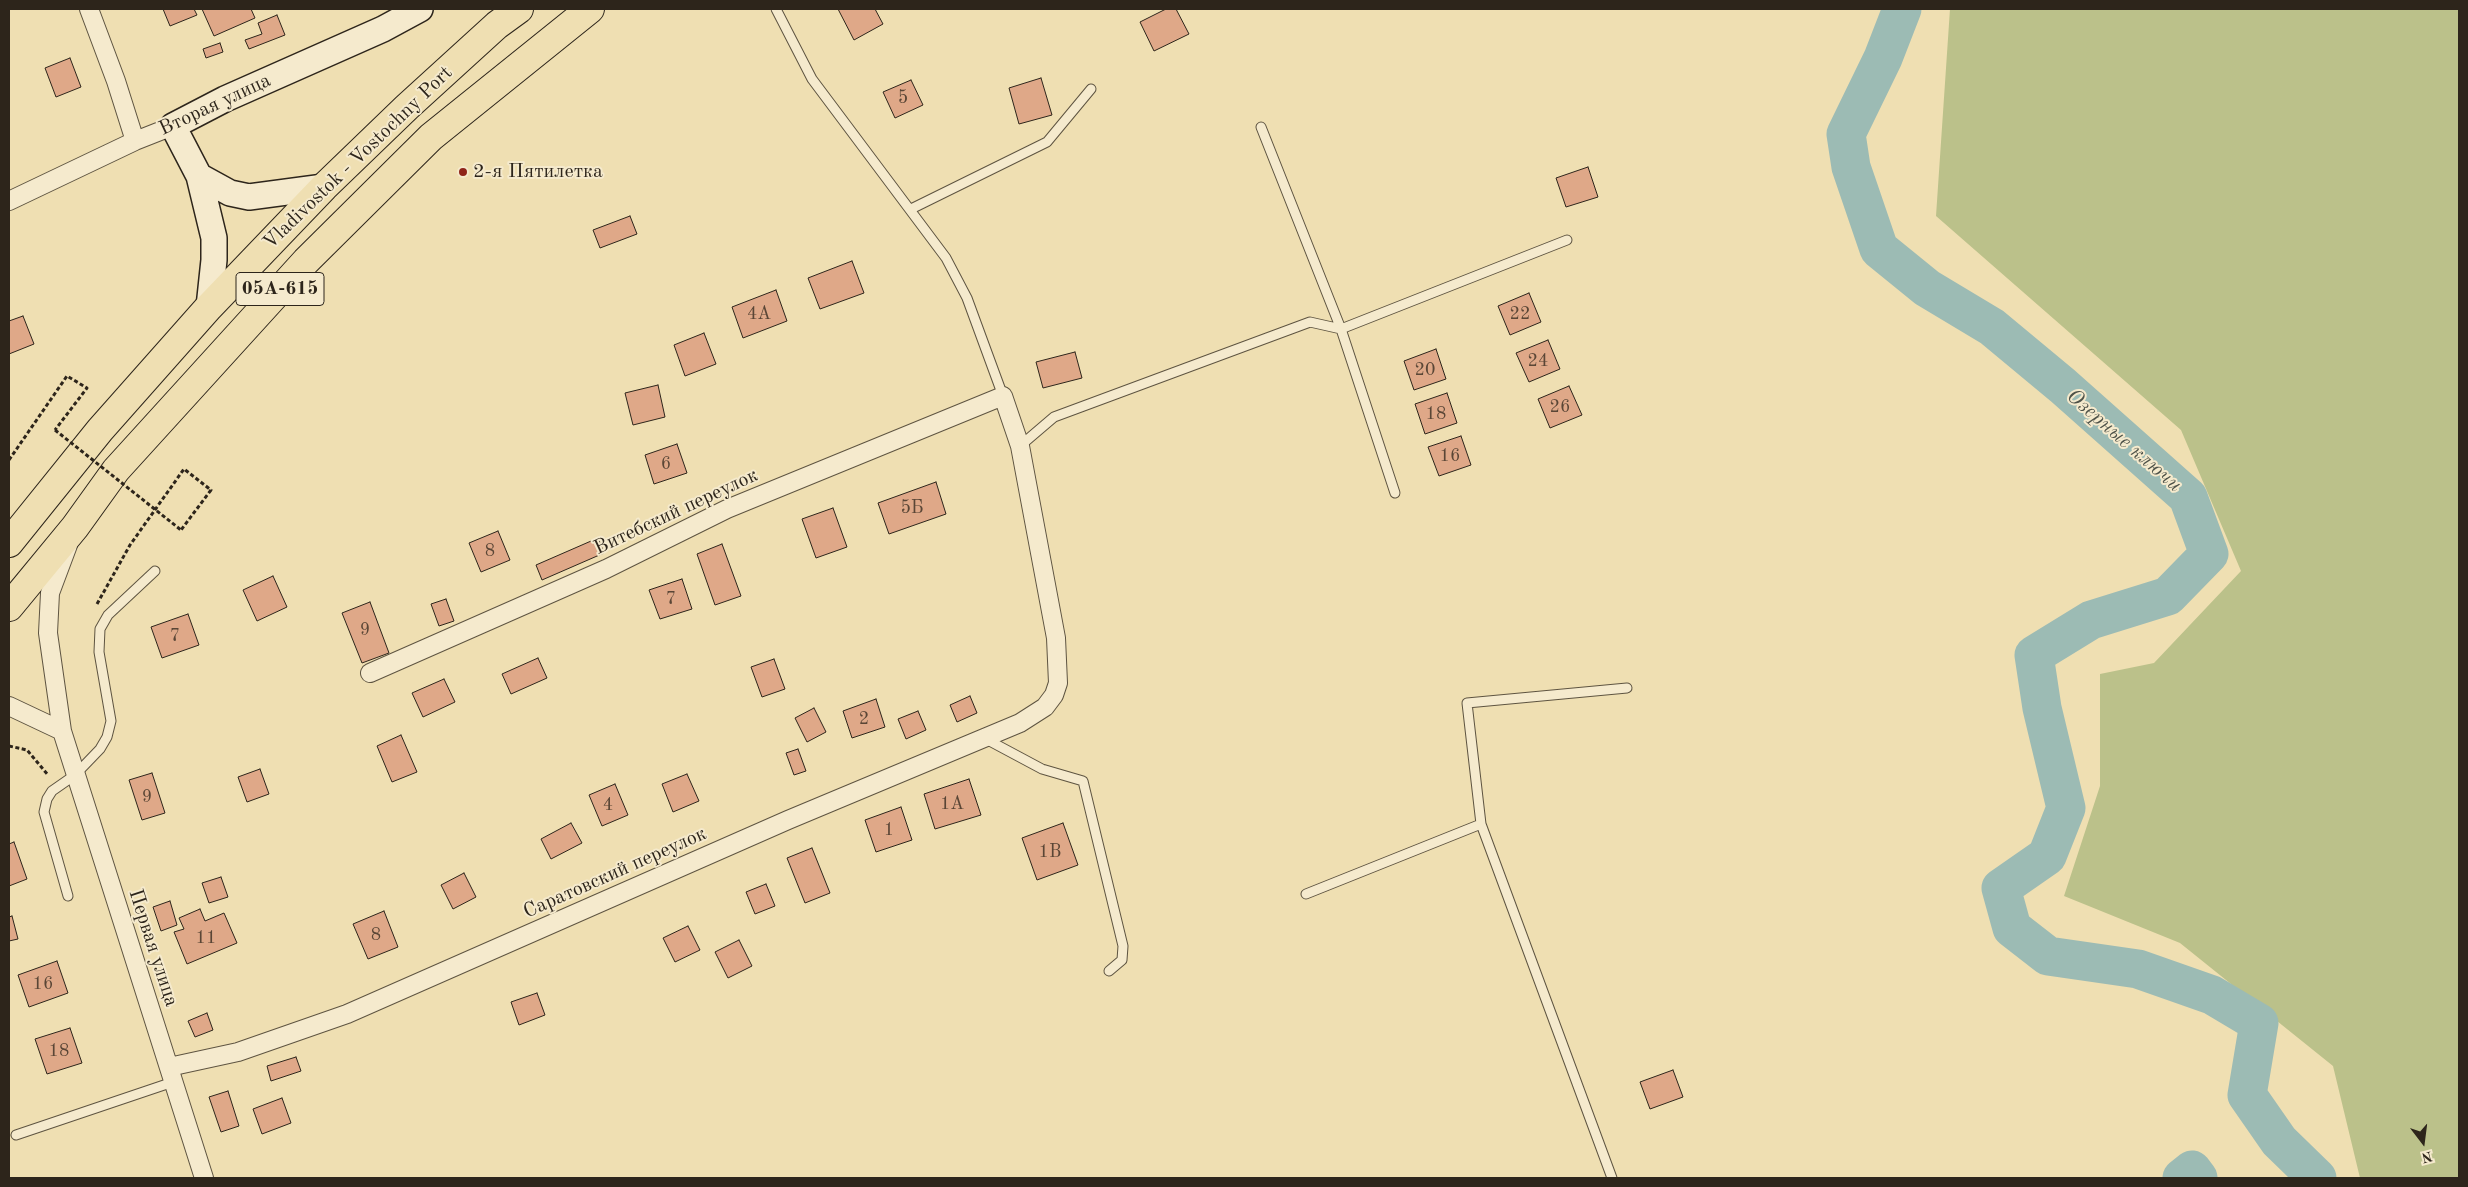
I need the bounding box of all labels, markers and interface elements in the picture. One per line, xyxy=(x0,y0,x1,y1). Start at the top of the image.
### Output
street label: Vladivostok - Vostochny Port xyxy=(258,61,458,255)
street label: Вторая улица xyxy=(155,69,275,141)
house number: 5 xyxy=(898,87,908,109)
place label: 2-я Пятилетка xyxy=(473,160,603,184)
marker: 2-я Пятилетка xyxy=(457,166,469,178)
road number: 05А-615 xyxy=(236,272,324,306)
house number: 4А xyxy=(747,303,771,325)
house number: 22 xyxy=(1510,303,1530,325)
house number: 24 xyxy=(1528,350,1548,372)
house number: 20 xyxy=(1415,359,1435,381)
water label: Озерные ключи xyxy=(2061,384,2187,498)
house number: 26 xyxy=(1550,396,1570,418)
house number: 18 xyxy=(1426,403,1446,425)
house number: 16 xyxy=(1440,445,1460,467)
house number: 6 xyxy=(661,453,671,475)
street label: Витебский переулок xyxy=(590,463,762,561)
house number: 5Б xyxy=(900,497,924,519)
house number: 8 xyxy=(485,540,495,562)
house number: 7 xyxy=(666,588,676,610)
house number: 9 xyxy=(360,619,370,641)
house number: 7 xyxy=(170,625,180,647)
house number: 2 xyxy=(859,708,869,730)
house number: 9 xyxy=(142,786,152,808)
house number: 1А xyxy=(940,793,964,815)
house number: 4 xyxy=(603,794,613,816)
house number: 1 xyxy=(884,819,894,841)
street label: Саратовский переулок xyxy=(520,822,710,924)
house number: 1В xyxy=(1039,841,1061,863)
street label: Первая улица xyxy=(123,886,183,1010)
house number: 8 xyxy=(371,924,381,946)
house number: 11 xyxy=(196,927,216,949)
house number: 16 xyxy=(33,973,53,995)
house number: 18 xyxy=(49,1040,69,1062)
north arrow xyxy=(2398,1117,2448,1167)
text: N xyxy=(2420,1148,2434,1165)

